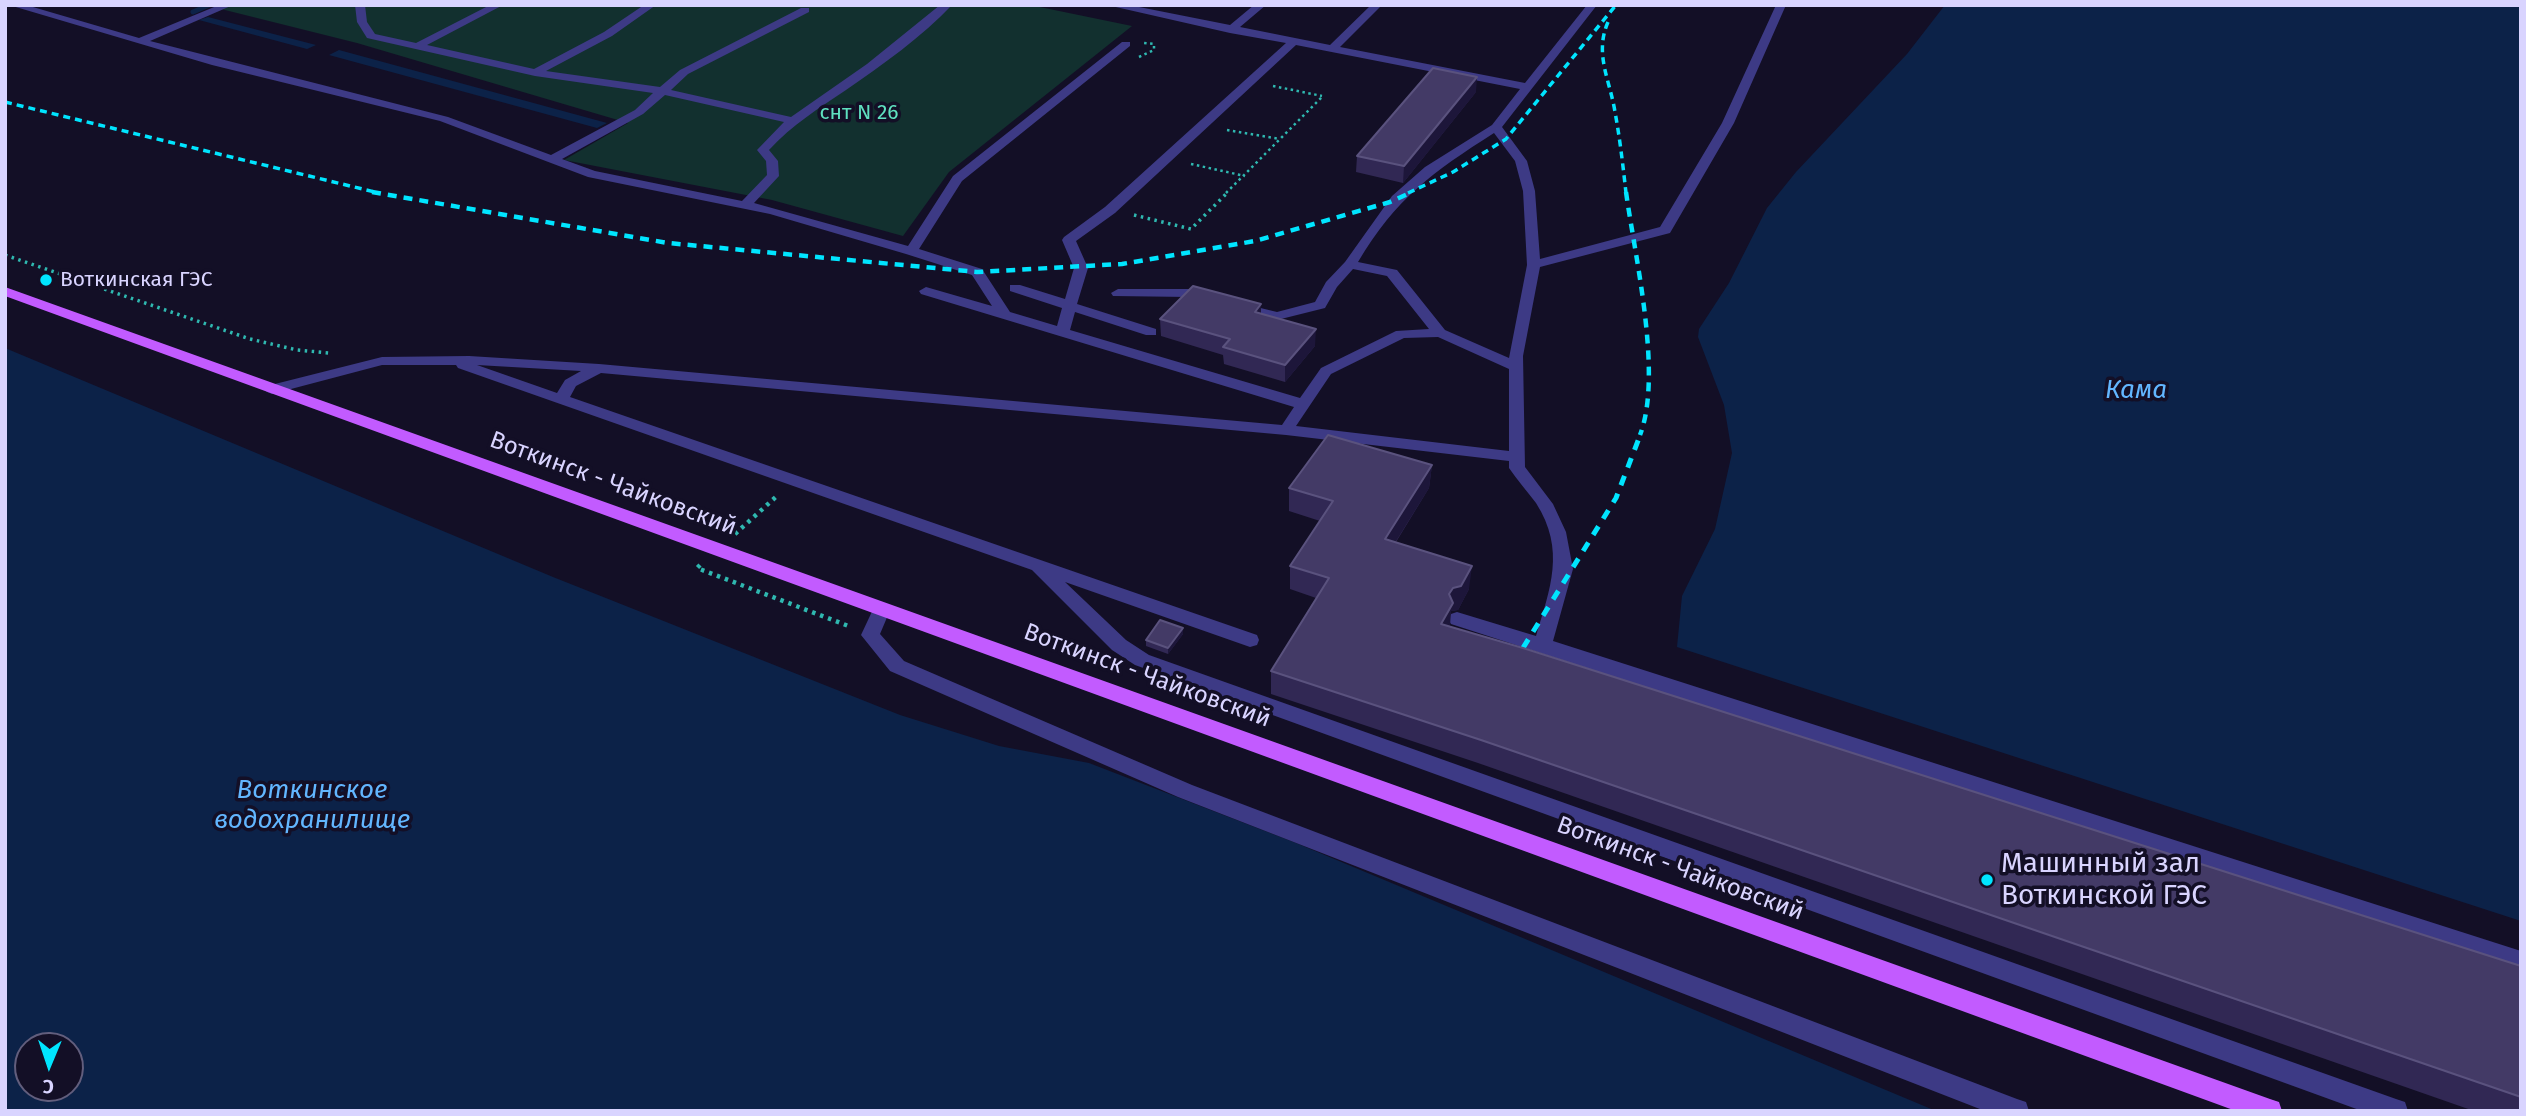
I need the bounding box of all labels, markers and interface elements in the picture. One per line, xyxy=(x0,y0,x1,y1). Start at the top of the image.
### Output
park label: снт N 26 xyxy=(819,100,899,126)
place label: Воткинская ГЭС xyxy=(60,267,212,293)
marker: Воткинская ГЭС xyxy=(38,272,54,288)
water label: Кама xyxy=(2105,375,2167,407)
street label: Воткинск - Чайковский xyxy=(486,426,740,542)
street label: Воткинск - Чайковский xyxy=(1020,618,1274,734)
water label: Воткинское водохранилище xyxy=(214,775,410,836)
street label: Воткинск - Чайковский xyxy=(1553,811,1807,927)
place label: Машинный зал Воткинской ГЭС xyxy=(2001,847,2207,913)
marker: Машинный зал Воткинской ГЭС xyxy=(1979,872,1995,888)
north arrow xyxy=(14,1032,84,1102)
text: С xyxy=(42,1075,54,1098)

